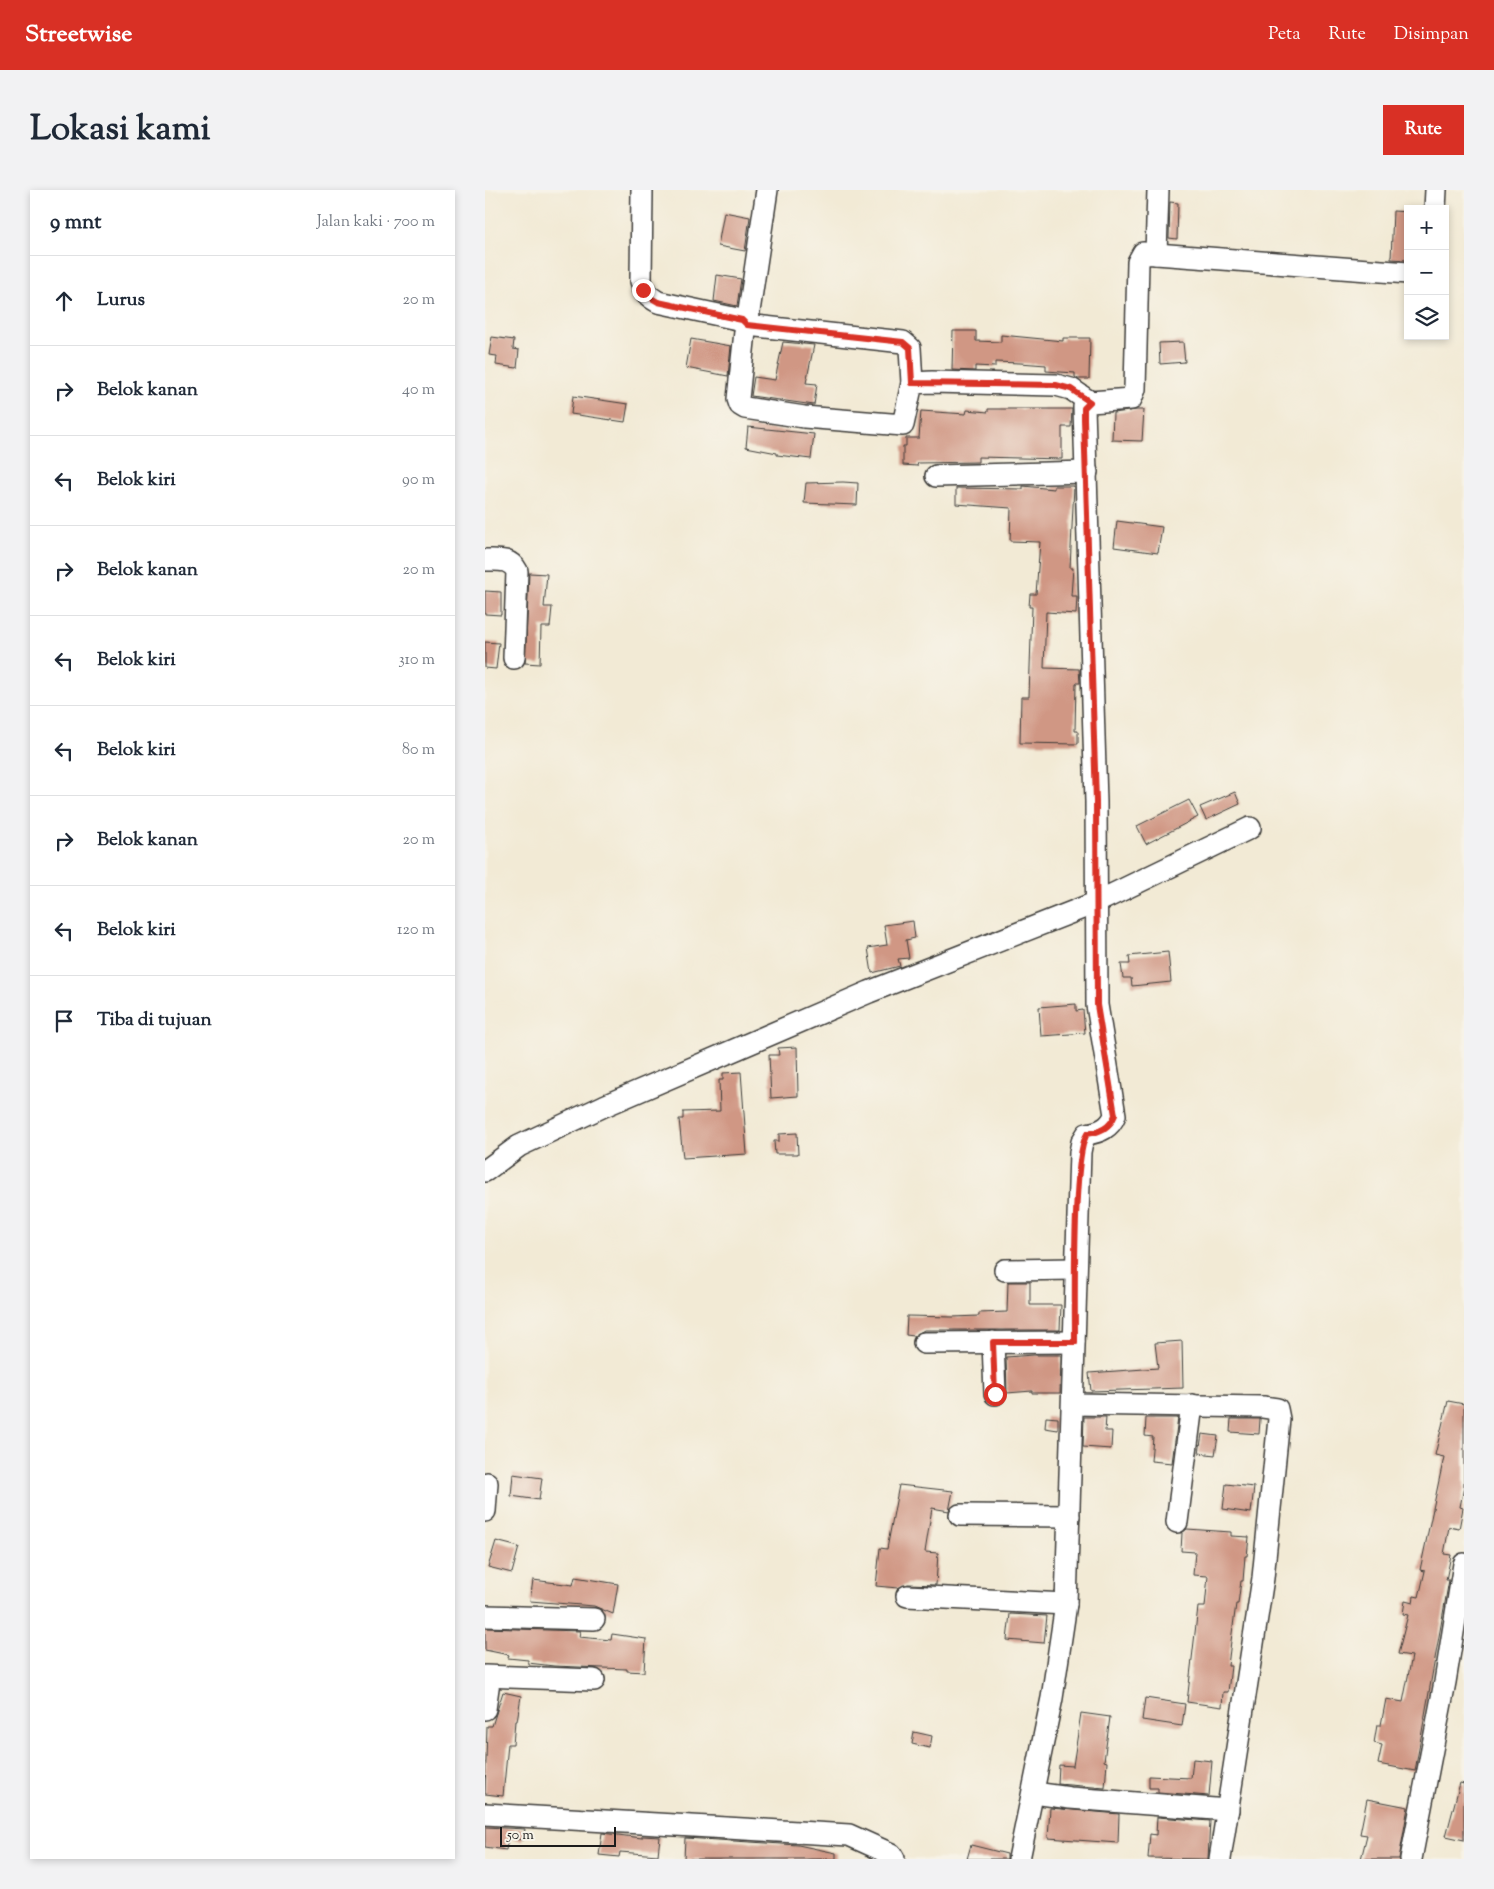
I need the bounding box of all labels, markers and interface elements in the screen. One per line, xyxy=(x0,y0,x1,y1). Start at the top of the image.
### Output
text: Streetwise xyxy=(25,18,132,52)
text: Peta xyxy=(1268,22,1300,48)
text: Rute xyxy=(1328,22,1366,48)
text: Disimpan xyxy=(1394,22,1469,48)
text: Lokasi kami xyxy=(30,105,211,156)
button: Rute xyxy=(1383,105,1464,155)
map controls xyxy=(1404,205,1449,340)
button: + xyxy=(1404,205,1449,250)
text: 9 mnt xyxy=(50,208,101,238)
text: Jalan kaki · 700 m xyxy=(317,211,435,234)
button: − xyxy=(1404,250,1449,295)
route end xyxy=(632,279,655,302)
icon: ahead xyxy=(50,287,78,315)
text: Lurus xyxy=(97,287,145,314)
text: 20 m xyxy=(402,289,435,312)
button: layers xyxy=(1404,295,1449,340)
icon: right xyxy=(50,377,78,405)
text: Belok kanan xyxy=(97,377,198,404)
text: 40 m xyxy=(402,379,435,402)
icon: left xyxy=(50,467,78,495)
text: Belok kiri xyxy=(97,467,176,494)
text: 90 m xyxy=(402,469,435,492)
icon: right xyxy=(50,557,78,585)
text: Belok kanan xyxy=(97,557,198,584)
text: 20 m xyxy=(402,559,435,582)
icon: left xyxy=(50,647,78,675)
text: Belok kiri xyxy=(97,647,176,674)
text: 310 m xyxy=(398,649,435,672)
icon: left xyxy=(50,737,78,765)
text: Belok kiri xyxy=(97,737,176,764)
text: 80 m xyxy=(402,739,435,762)
icon: right xyxy=(50,827,78,855)
text: Belok kanan xyxy=(97,827,198,854)
text: 20 m xyxy=(402,829,435,852)
icon: left xyxy=(50,917,78,945)
text: Belok kiri xyxy=(97,917,176,944)
text: 120 m xyxy=(397,919,435,942)
icon: arrive xyxy=(50,1007,78,1035)
text: Tiba di tujuan xyxy=(97,1007,212,1034)
route start xyxy=(984,1383,1007,1406)
scale bar xyxy=(500,1824,616,1847)
text: 50 m xyxy=(507,1826,534,1846)

